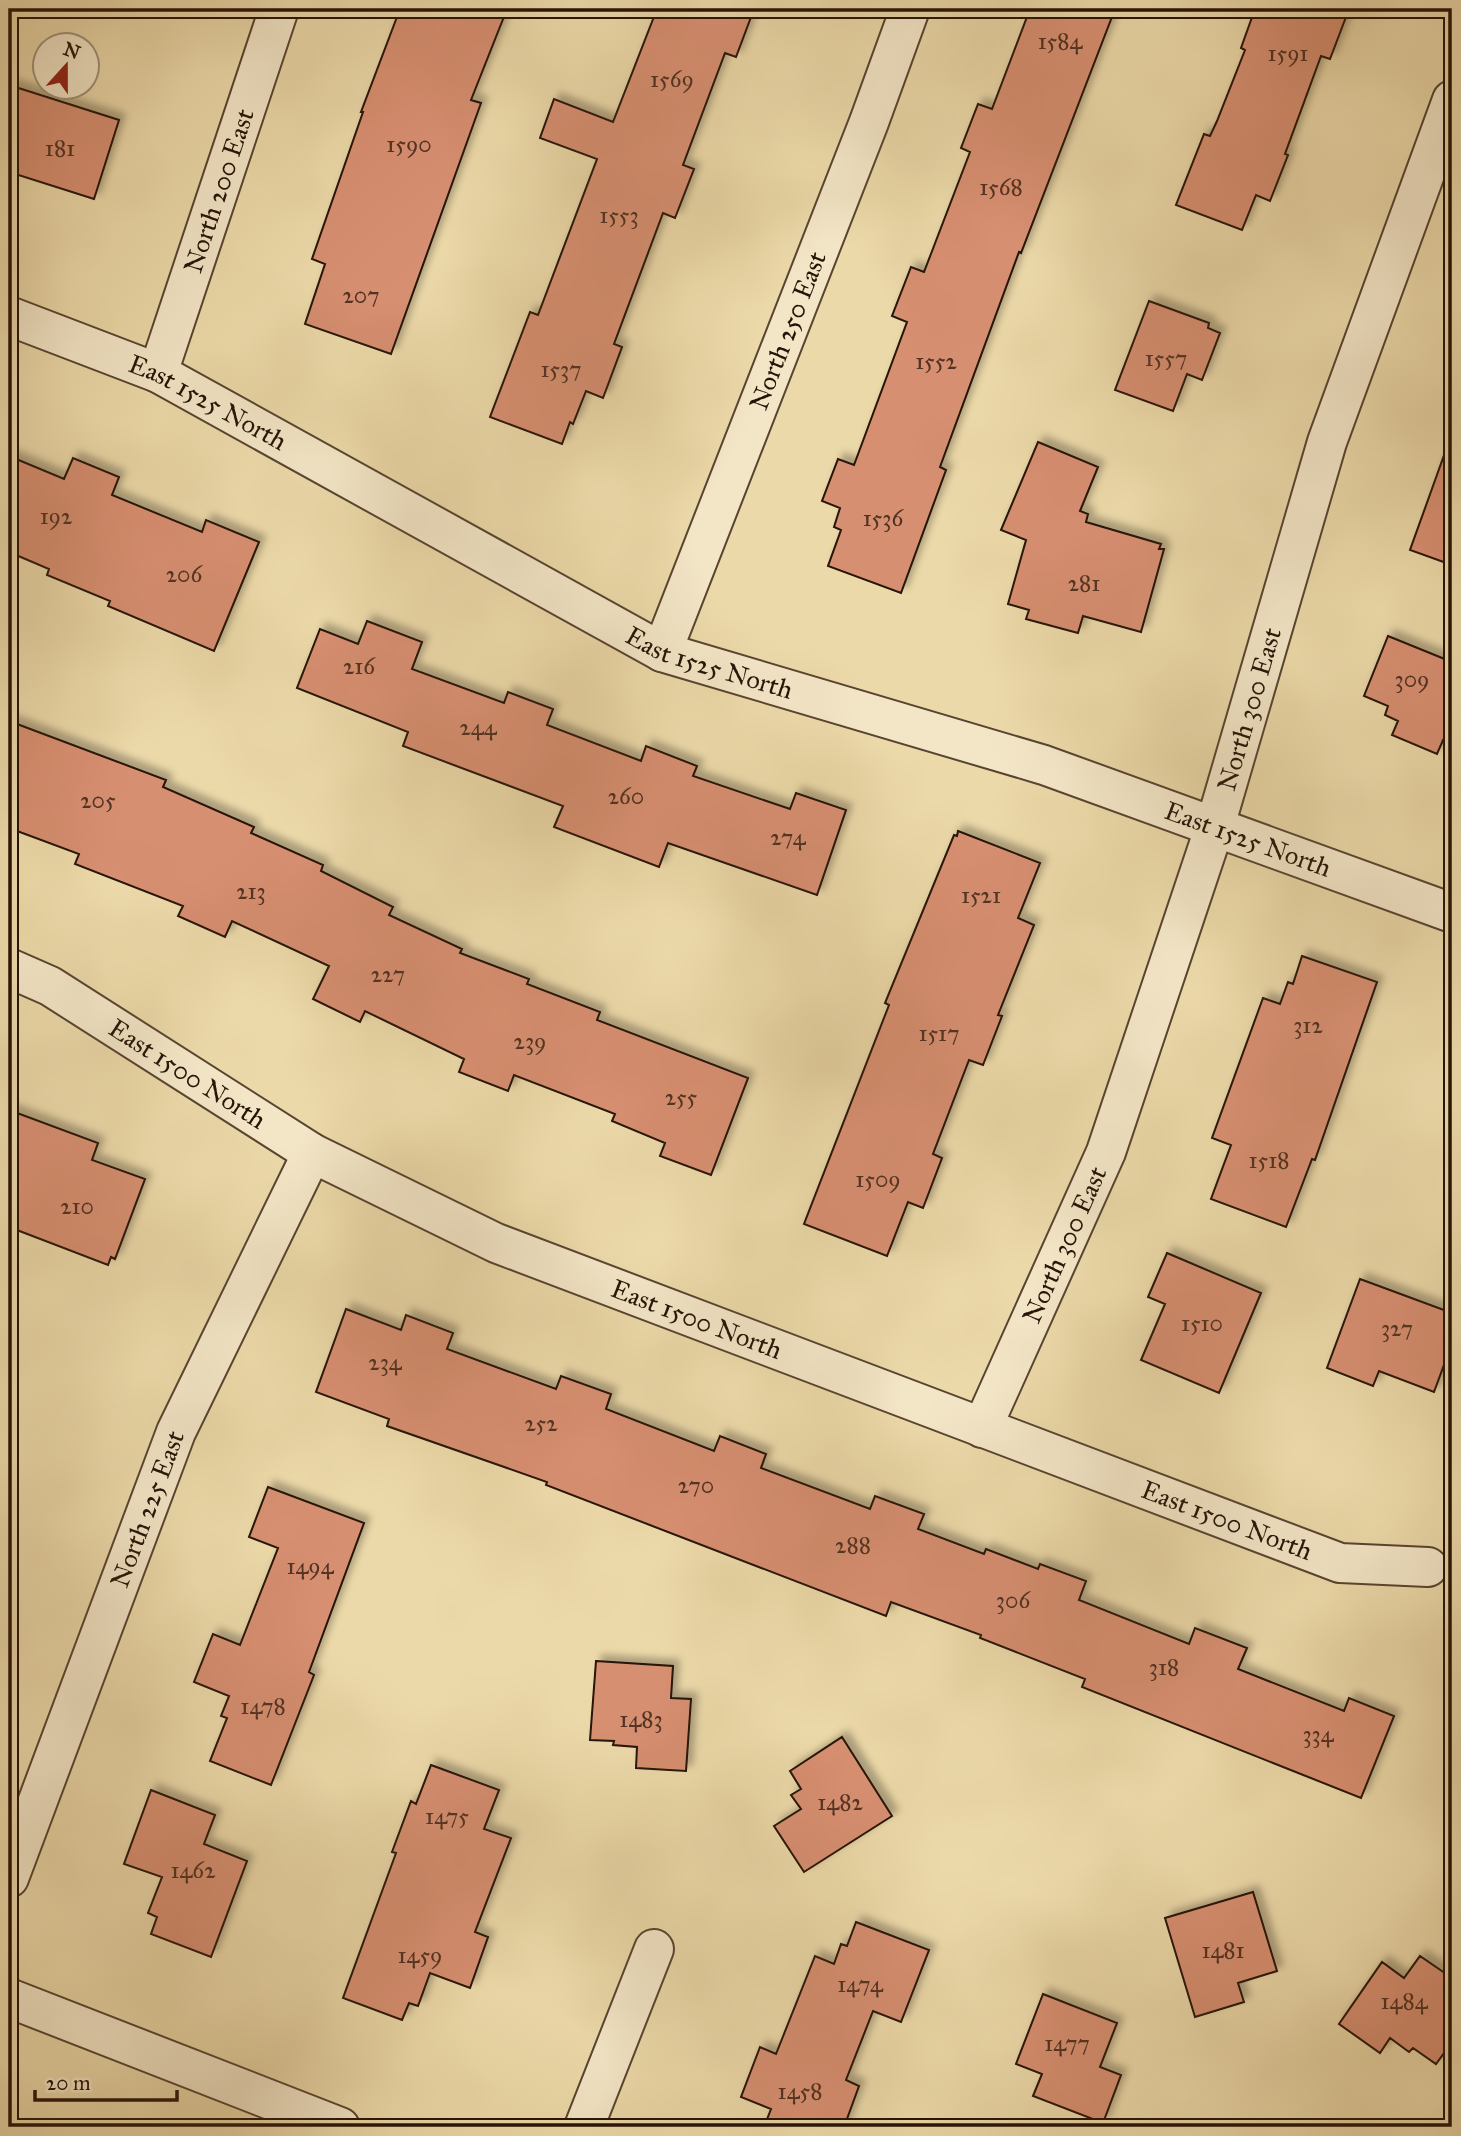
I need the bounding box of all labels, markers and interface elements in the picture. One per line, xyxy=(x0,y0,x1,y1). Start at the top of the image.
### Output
house number: 1584 xyxy=(1038,27,1084,55)
north arrow xyxy=(32,32,102,102)
text: N xyxy=(60,37,84,64)
house number: 1591 xyxy=(1268,39,1308,67)
house number: 1569 xyxy=(650,65,694,93)
street label: North 200 East xyxy=(176,105,261,277)
house number: 1590 xyxy=(386,130,432,158)
house number: 181 xyxy=(45,134,75,162)
house number: 1568 xyxy=(979,173,1023,201)
house number: 1553 xyxy=(599,201,639,229)
street label: North 250 East xyxy=(742,247,833,415)
house number: 207 xyxy=(342,281,380,309)
house number: 1557 xyxy=(1145,344,1187,372)
street label: East 1525 North xyxy=(124,347,293,457)
house number: 1552 xyxy=(915,347,957,375)
house number: 1537 xyxy=(540,355,582,383)
house number: 192 xyxy=(40,502,73,530)
house number: 1536 xyxy=(863,504,905,532)
house number: 206 xyxy=(166,560,203,588)
house number: 281 xyxy=(1068,569,1100,597)
street label: East 1525 North xyxy=(620,619,797,706)
street label: North 300 East xyxy=(1210,624,1288,795)
house number: 216 xyxy=(343,652,376,680)
house number: 309 xyxy=(1395,665,1429,693)
house number: 244 xyxy=(460,713,498,741)
house number: 260 xyxy=(608,782,644,810)
house number: 205 xyxy=(80,786,116,814)
street label: East 1525 North xyxy=(1160,794,1336,884)
house number: 274 xyxy=(770,823,807,851)
house number: 213 xyxy=(236,877,266,905)
house number: 1521 xyxy=(961,881,1001,909)
house number: 227 xyxy=(371,960,405,988)
house number: 312 xyxy=(1293,1011,1323,1039)
street label: East 1500 North xyxy=(103,1012,273,1136)
house number: 1517 xyxy=(919,1019,959,1047)
house number: 239 xyxy=(514,1027,546,1055)
house number: 255 xyxy=(665,1083,698,1111)
house number: 1518 xyxy=(1249,1146,1289,1174)
street label: North 300 East xyxy=(1015,1161,1113,1328)
house number: 1509 xyxy=(855,1165,901,1193)
house number: 210 xyxy=(60,1192,94,1220)
street label: East 1500 North xyxy=(607,1272,787,1366)
house number: 1510 xyxy=(1181,1309,1223,1337)
house number: 327 xyxy=(1381,1314,1413,1342)
house number: 234 xyxy=(368,1348,403,1376)
house number: 252 xyxy=(524,1409,558,1437)
street label: North 225 East xyxy=(103,1426,191,1592)
house number: 270 xyxy=(678,1471,714,1499)
street label: East 1500 North xyxy=(1137,1473,1317,1567)
house number: 288 xyxy=(835,1531,871,1559)
house number: 1494 xyxy=(286,1552,335,1580)
house number: 306 xyxy=(996,1586,1031,1614)
house number: 318 xyxy=(1149,1653,1179,1681)
house number: 1478 xyxy=(240,1692,286,1720)
house number: 1483 xyxy=(619,1705,663,1733)
house number: 334 xyxy=(1302,1720,1335,1748)
house number: 1482 xyxy=(817,1788,863,1816)
house number: 1475 xyxy=(425,1802,469,1830)
house number: 1462 xyxy=(170,1856,216,1884)
house number: 1481 xyxy=(1201,1936,1245,1964)
house number: 1459 xyxy=(398,1941,442,1969)
house number: 1474 xyxy=(837,1970,884,1998)
house number: 1484 xyxy=(1381,1987,1429,2015)
house number: 1477 xyxy=(1044,2029,1090,2057)
scale bar xyxy=(35,2059,177,2103)
text: 20 m xyxy=(46,2070,91,2096)
house number: 1458 xyxy=(778,2077,822,2105)

